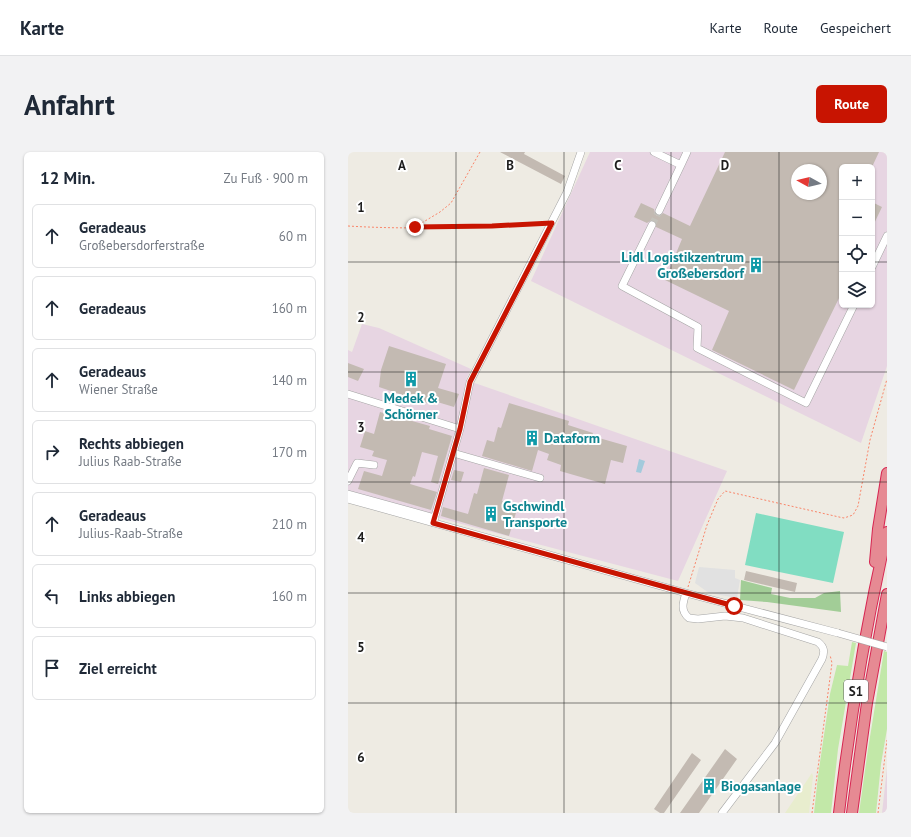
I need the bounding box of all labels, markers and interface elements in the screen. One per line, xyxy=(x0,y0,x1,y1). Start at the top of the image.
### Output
text: Karte xyxy=(20,16,64,40)
text: Karte xyxy=(710,19,742,37)
text: Route xyxy=(764,19,798,37)
text: Gespeichert xyxy=(820,19,891,37)
button: Route xyxy=(816,85,887,123)
text: Anfahrt xyxy=(24,86,115,123)
text: A xyxy=(398,157,406,174)
text: B xyxy=(506,157,514,174)
text: C xyxy=(614,157,622,174)
text: D xyxy=(721,157,729,174)
north arrow xyxy=(791,164,827,200)
map controls xyxy=(839,164,875,308)
button: + xyxy=(839,164,875,200)
text: 12 Min. xyxy=(40,167,95,189)
text: Zu Fuß · 900 m xyxy=(224,170,308,187)
text: 1 xyxy=(357,199,365,216)
button: − xyxy=(839,200,875,236)
text: Geradeaus xyxy=(79,218,146,237)
route end xyxy=(406,218,424,236)
icon: ahead xyxy=(41,225,63,247)
text: 60 m xyxy=(279,228,307,245)
button: locate xyxy=(839,236,875,272)
text: Großebersdorferstraße xyxy=(79,237,205,254)
place label: Lidl Logistikzentrum Großebersdorf xyxy=(621,248,745,282)
building icon: Lidl Logistikzentrum Großebersdorf xyxy=(747,256,765,274)
button: layers xyxy=(839,272,875,308)
icon: ahead xyxy=(41,297,63,319)
text: Geradeaus xyxy=(79,299,146,318)
text: 160 m xyxy=(272,300,307,317)
text: 2 xyxy=(357,309,365,326)
text: Geradeaus xyxy=(79,362,146,381)
icon: ahead xyxy=(41,369,63,391)
building icon: Medek & Schörner xyxy=(402,370,420,388)
text: 140 m xyxy=(272,372,307,389)
text: Wiener Straße xyxy=(79,381,158,398)
place label: Medek & Schörner xyxy=(384,389,438,423)
text: 3 xyxy=(357,419,365,436)
building icon: Dataform xyxy=(523,429,541,447)
place label: Dataform xyxy=(544,429,600,447)
text: Rechts abbiegen xyxy=(79,434,184,453)
icon: right xyxy=(41,441,63,463)
text: 170 m xyxy=(272,444,307,461)
text: Julius Raab-Straße xyxy=(79,453,182,470)
place label: Gschwindl Transporte xyxy=(503,497,567,531)
building icon: Gschwindl Transporte xyxy=(482,505,500,523)
text: Geradeaus xyxy=(79,506,146,525)
icon: ahead xyxy=(41,513,63,535)
text: 210 m xyxy=(272,516,307,533)
text: Julius-Raab-Straße xyxy=(79,525,183,542)
text: 4 xyxy=(357,529,365,546)
icon: left xyxy=(41,585,63,607)
text: Links abbiegen xyxy=(79,587,175,606)
text: 160 m xyxy=(272,588,307,605)
route start xyxy=(725,597,743,615)
text: 5 xyxy=(357,639,365,656)
icon: arrive xyxy=(41,657,63,679)
text: Ziel erreicht xyxy=(79,659,157,678)
road number: S1 xyxy=(844,680,868,702)
text: 6 xyxy=(357,749,365,766)
building icon: Biogasanlage xyxy=(700,777,718,795)
place label: Biogasanlage xyxy=(721,777,801,795)

